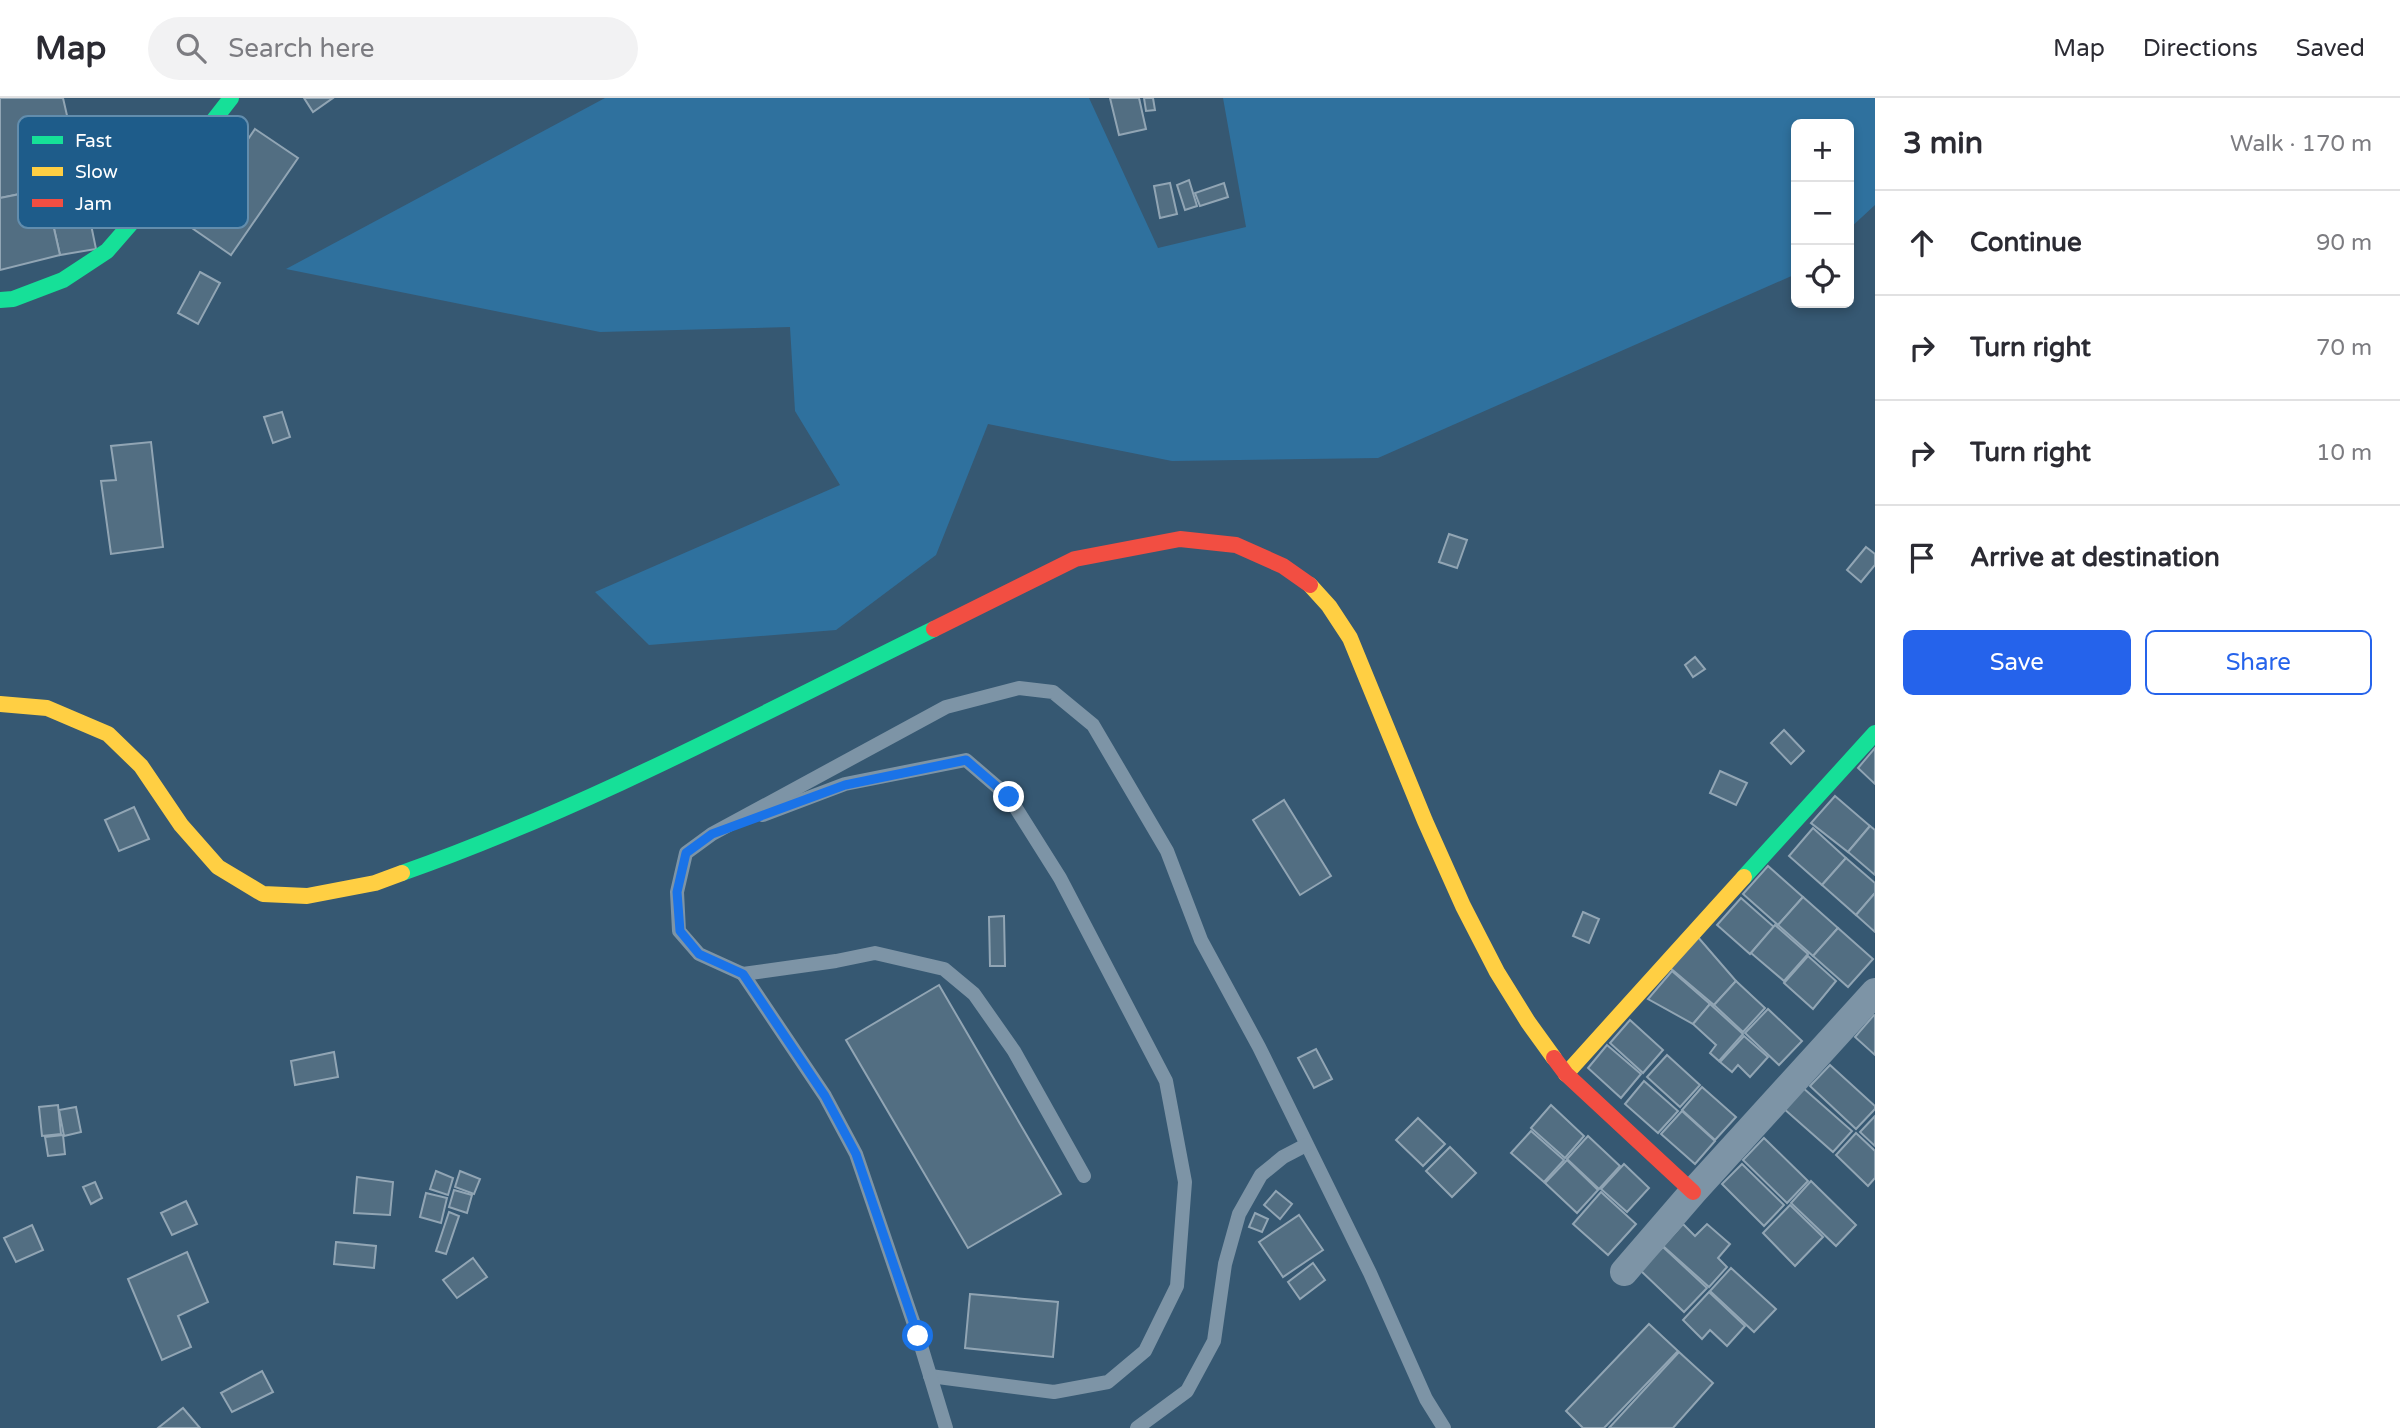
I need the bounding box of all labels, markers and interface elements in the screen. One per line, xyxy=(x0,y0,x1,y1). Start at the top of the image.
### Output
search box xyxy=(148,17,638,80)
text: Map xyxy=(35,29,106,68)
icon: search xyxy=(172,29,210,67)
text: Search here xyxy=(228,33,374,64)
text: Map xyxy=(2053,34,2105,63)
text: Directions xyxy=(2143,34,2258,63)
text: Saved xyxy=(2296,34,2365,63)
legend xyxy=(18,116,248,228)
map controls xyxy=(1791,119,1854,308)
button: + xyxy=(1791,119,1854,182)
text: 3 min xyxy=(1903,125,1983,162)
text: Fast xyxy=(75,130,112,152)
text: Walk · 170 m xyxy=(2230,130,2372,158)
text: Slow xyxy=(75,161,118,183)
button: − xyxy=(1791,182,1854,245)
text: Jam xyxy=(75,193,112,215)
icon: ahead xyxy=(1903,224,1941,262)
text: Continue xyxy=(1970,227,2082,258)
text: 90 m xyxy=(2316,229,2372,257)
button: locate xyxy=(1791,245,1854,308)
icon: right xyxy=(1903,329,1941,367)
text: Turn right xyxy=(1970,332,2091,363)
text: 70 m xyxy=(2316,334,2372,362)
icon: right xyxy=(1903,434,1941,472)
text: Turn right xyxy=(1970,437,2091,468)
text: 10 m xyxy=(2316,439,2372,467)
icon: arrive xyxy=(1903,539,1941,577)
text: Arrive at destination xyxy=(1970,542,2220,573)
button: Save xyxy=(1903,630,2131,695)
button: Share xyxy=(2145,630,2372,695)
route end xyxy=(993,781,1024,812)
route start xyxy=(902,1320,933,1351)

